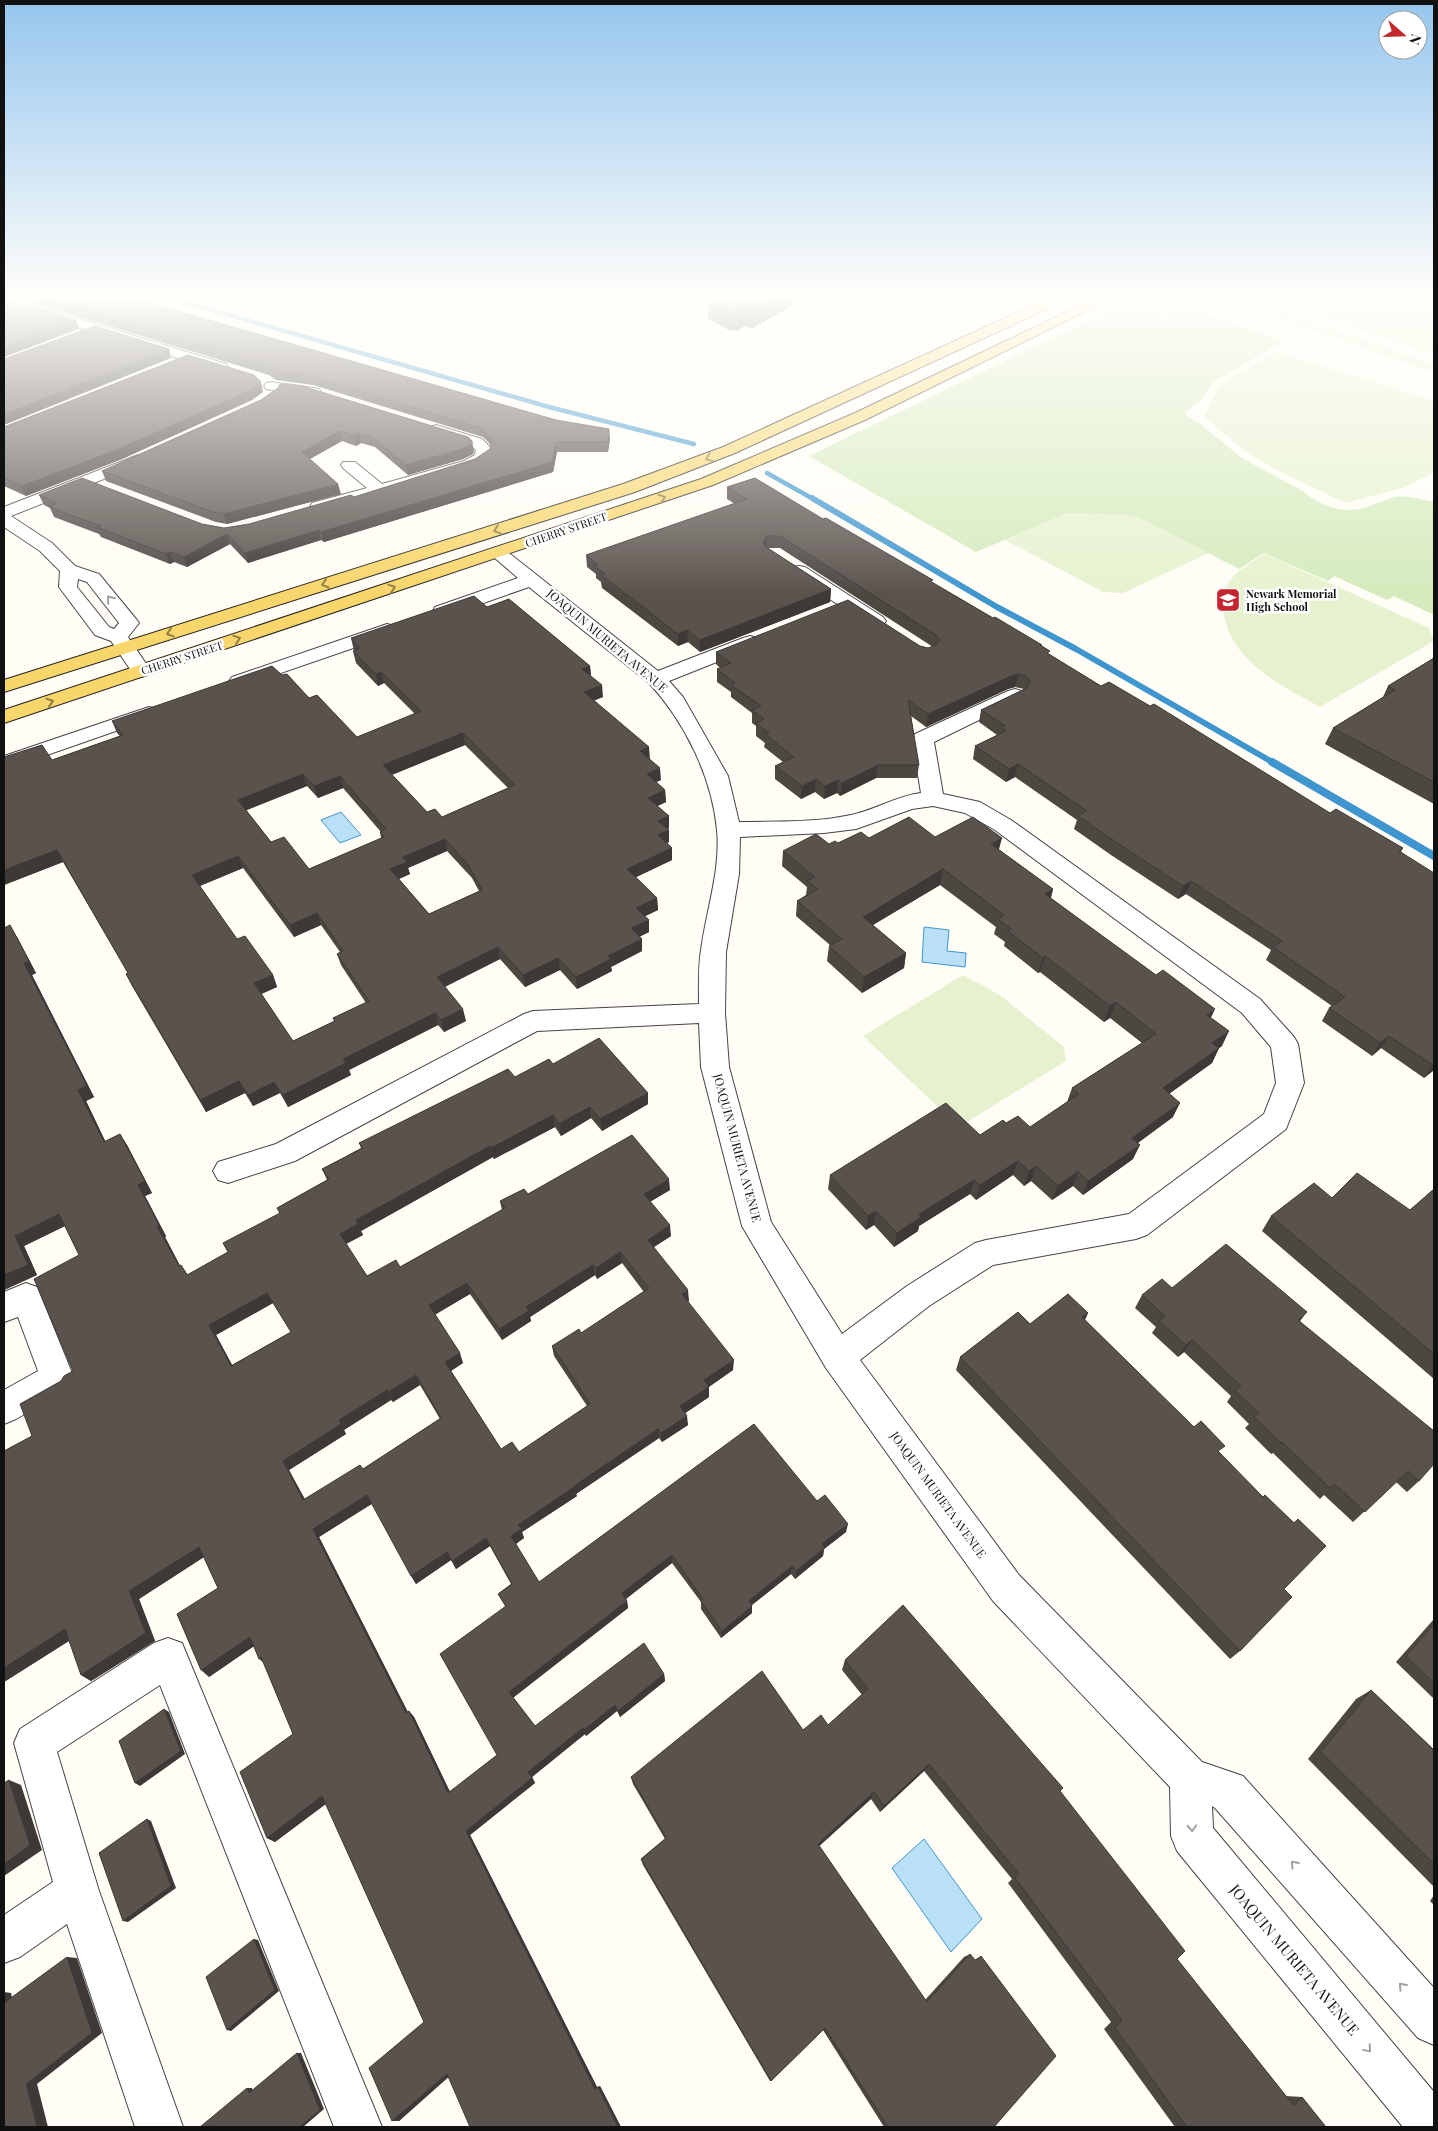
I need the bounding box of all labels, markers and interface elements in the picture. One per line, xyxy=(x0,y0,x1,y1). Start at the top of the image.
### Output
north arrow xyxy=(1378,10,1428,60)
text: N xyxy=(1405,32,1426,48)
one-way arrow xyxy=(705,452,714,463)
one-way arrow xyxy=(657,494,666,504)
street label: CHERRY STREET xyxy=(523,508,609,551)
one-way arrow xyxy=(493,525,502,535)
one-way arrow xyxy=(321,578,330,588)
one-way arrow xyxy=(387,584,395,594)
street label: JOAQUIN MURIETA AVENUE xyxy=(543,584,671,696)
place label: Newark Memorial High School xyxy=(1246,586,1337,614)
school or university icon: Newark Memorial High School xyxy=(1215,587,1241,613)
one-way arrow xyxy=(107,596,115,605)
one-way arrow xyxy=(167,628,175,638)
one-way arrow xyxy=(233,635,241,645)
street label: CHERRY STREET xyxy=(139,637,225,678)
one-way arrow xyxy=(45,697,54,707)
street label: JOAQUIN MURIETA AVENUE xyxy=(710,1071,766,1224)
street label: JOAQUIN MURIETA AVENUE xyxy=(887,1427,990,1561)
one-way arrow xyxy=(1186,1824,1197,1832)
one-way arrow xyxy=(1290,1861,1299,1870)
street label: JOAQUIN MURIETA AVENUE xyxy=(1225,1879,1364,2039)
one-way arrow xyxy=(1399,1982,1408,1991)
one-way arrow xyxy=(1363,2043,1371,2052)

